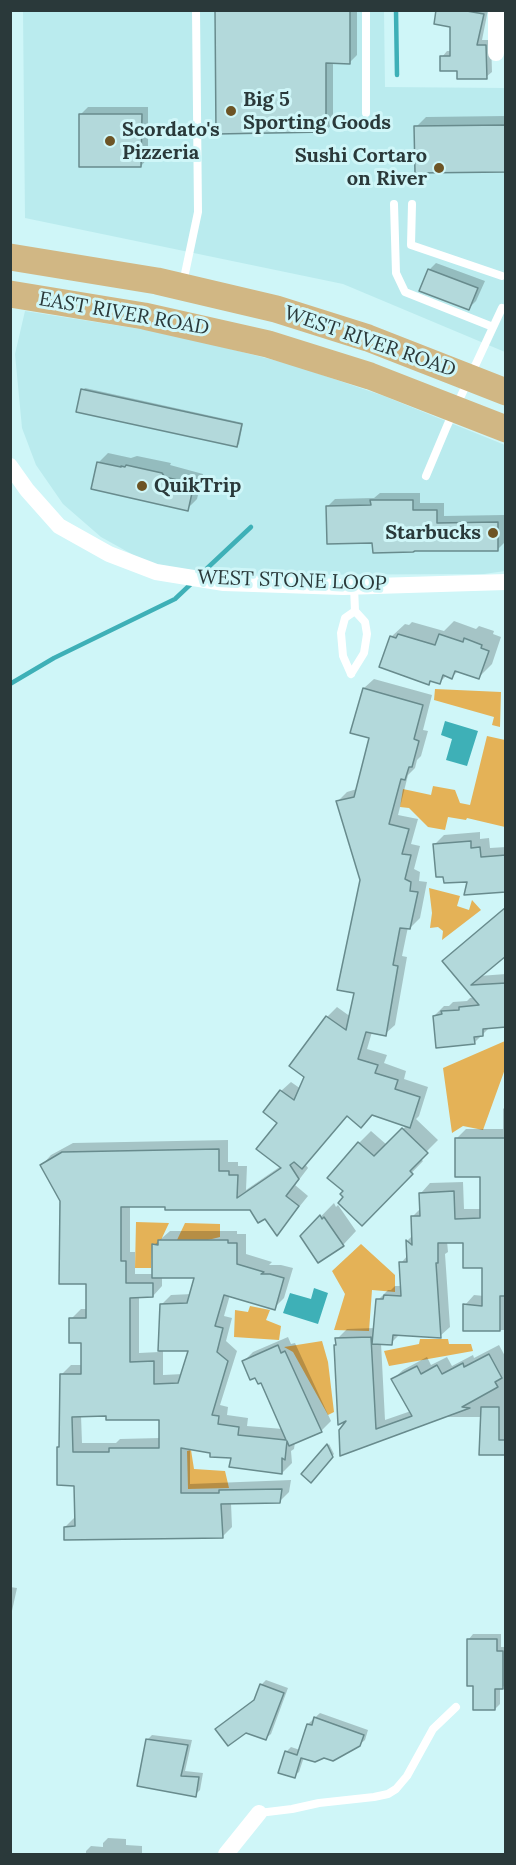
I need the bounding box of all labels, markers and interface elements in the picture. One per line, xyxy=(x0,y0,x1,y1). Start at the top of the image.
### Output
place label: Big 5 Sporting Goods xyxy=(243,88,391,135)
marker: Big 5 Sporting Goods xyxy=(224,104,238,118)
place label: Scordato's Pizzeria xyxy=(122,118,220,165)
marker: Scordato's Pizzeria xyxy=(103,134,117,148)
place label: Sushi Cortaro on River xyxy=(295,144,427,191)
marker: Sushi Cortaro on River xyxy=(432,161,446,175)
street label: EAST RIVER ROAD xyxy=(37,287,211,341)
street label: WEST RIVER ROAD xyxy=(281,301,459,383)
place label: QuikTrip xyxy=(154,474,241,498)
marker: QuikTrip xyxy=(135,479,149,493)
place label: Starbucks xyxy=(385,521,481,545)
marker: Starbucks xyxy=(486,526,500,540)
street label: WEST STONE LOOP xyxy=(197,566,387,596)

